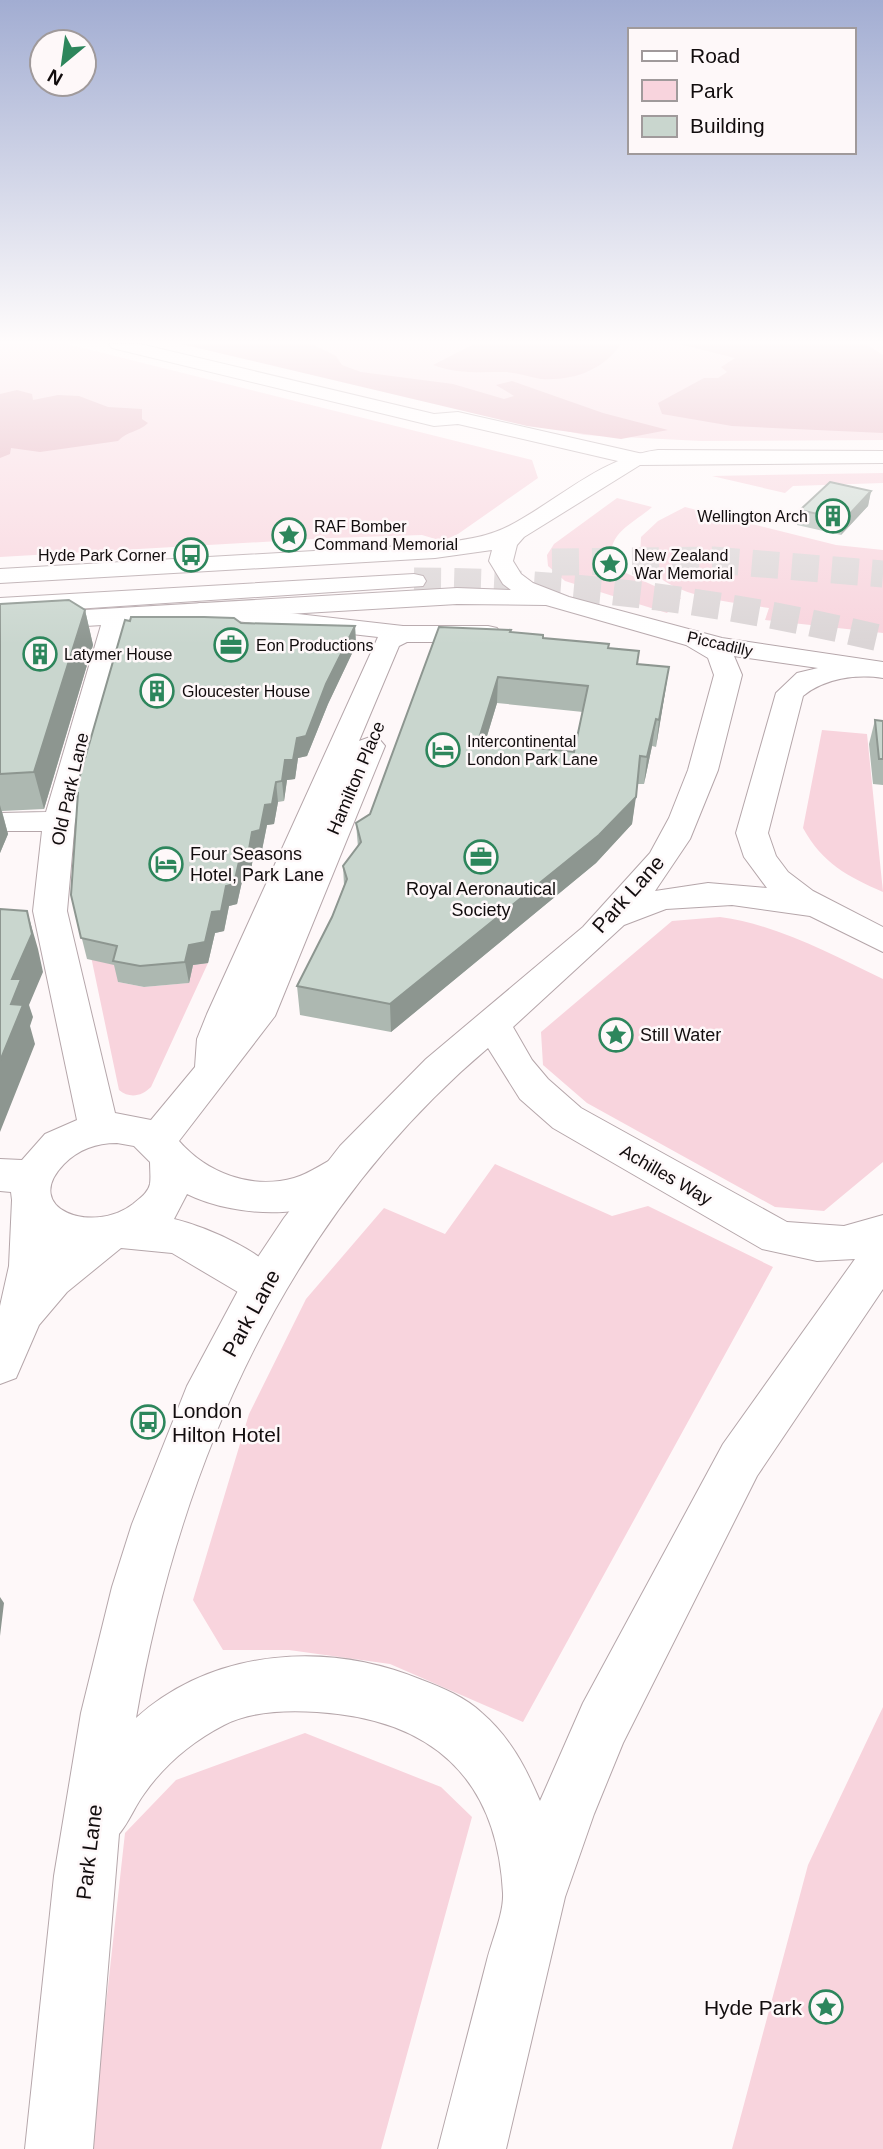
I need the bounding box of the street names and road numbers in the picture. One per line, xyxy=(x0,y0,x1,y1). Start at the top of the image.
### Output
street label: Piccadilly xyxy=(686,628,754,660)
street label: Hamilton Place xyxy=(323,718,389,838)
street label: Old Park Lane xyxy=(47,731,93,847)
street label: Park Lane xyxy=(587,851,669,937)
street label: Achilles Way xyxy=(617,1141,715,1209)
street label: Park Lane xyxy=(218,1266,284,1360)
street label: Park Lane xyxy=(72,1803,106,1901)

